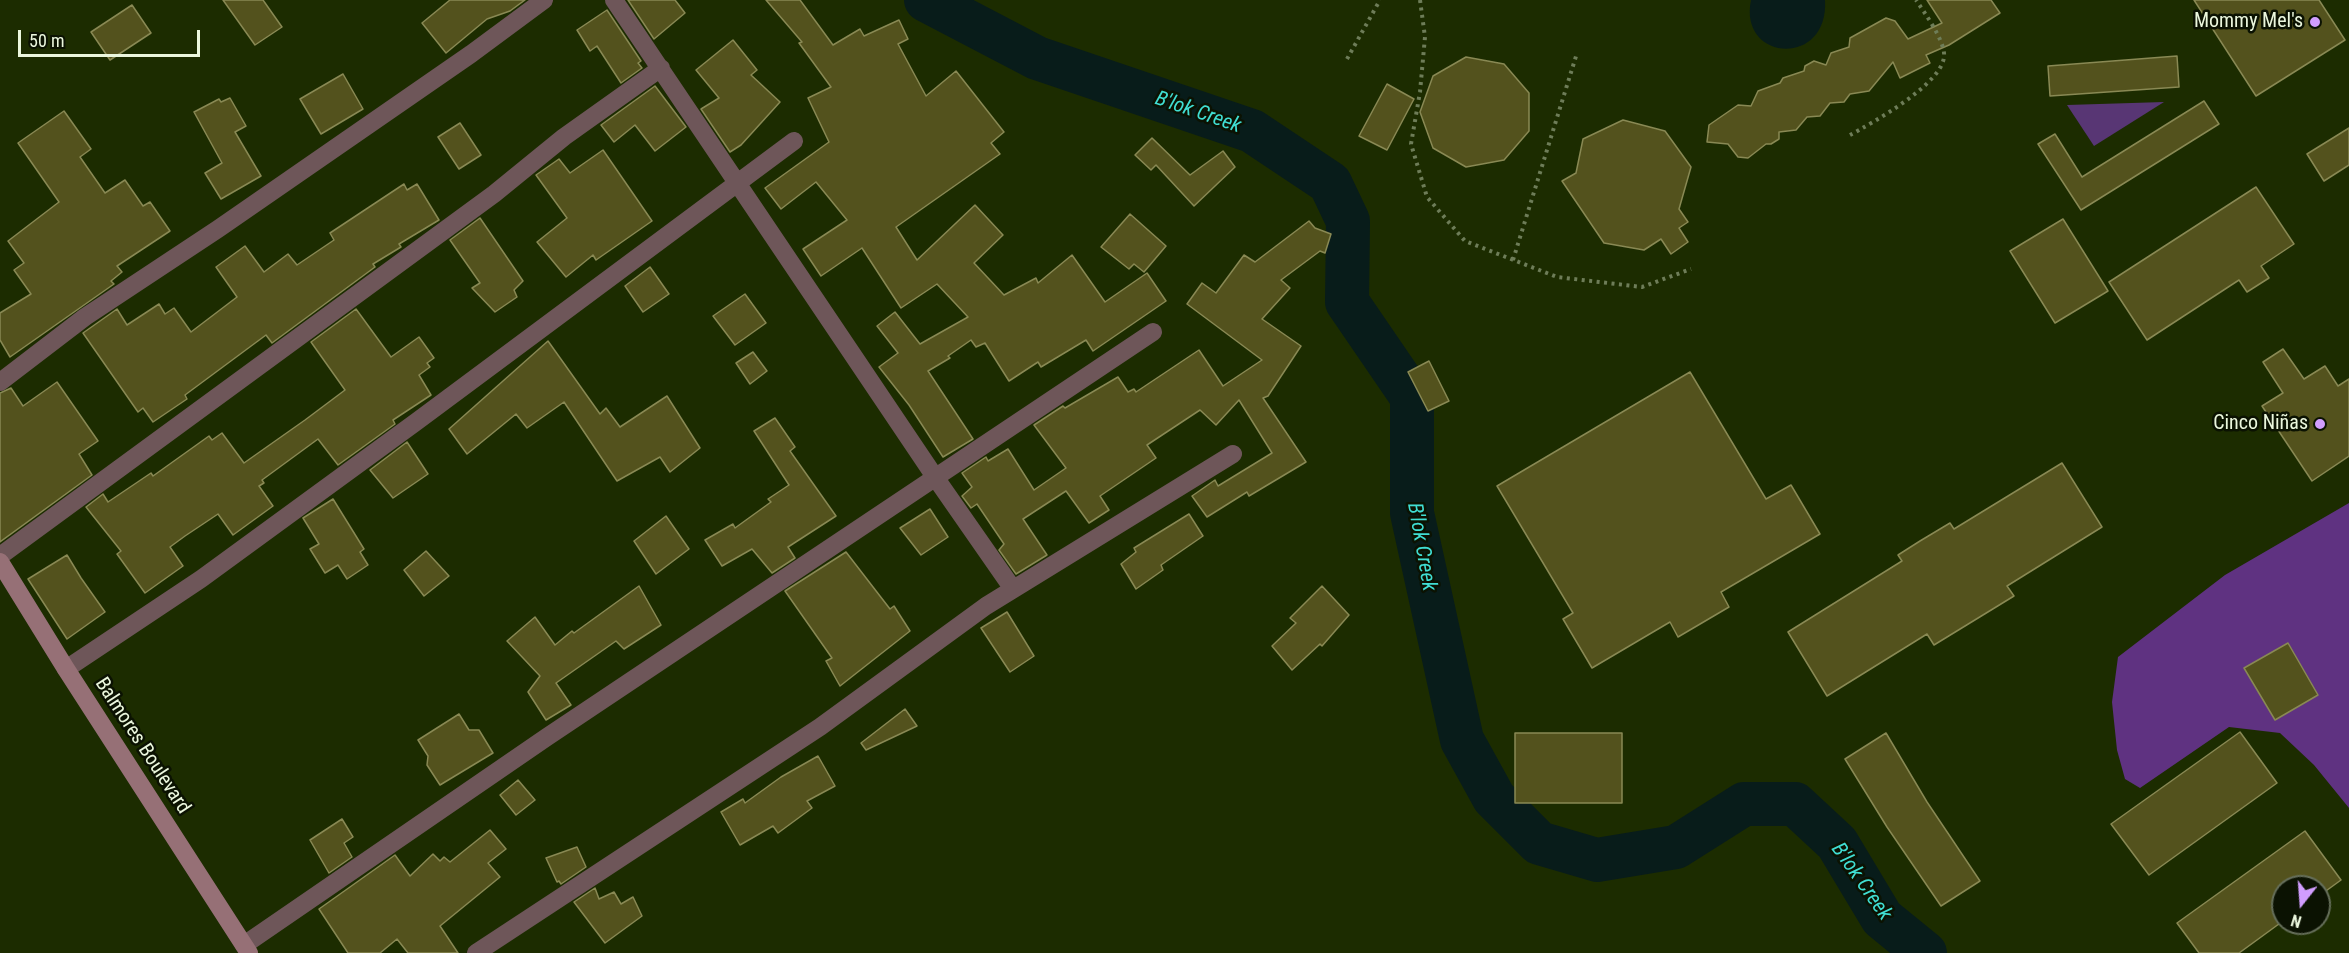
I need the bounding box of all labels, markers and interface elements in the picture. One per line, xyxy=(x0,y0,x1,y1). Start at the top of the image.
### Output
place label: Mommy Mel's xyxy=(2194,10,2303,34)
marker: Mommy Mel's xyxy=(2308,15,2322,29)
scale bar xyxy=(21,18,202,56)
text: 50 m xyxy=(29,30,64,51)
water label: B'lok Creek xyxy=(1152,87,1244,139)
place label: Cinco Niñas xyxy=(2213,412,2308,436)
marker: Cinco Niñas xyxy=(2313,417,2327,431)
water label: B'lok Creek xyxy=(1401,501,1441,593)
street label: Balmores Boulevard xyxy=(89,673,195,819)
water label: B'lok Creek xyxy=(1825,838,1897,926)
north arrow xyxy=(2271,875,2331,935)
text: N xyxy=(2289,910,2304,931)

